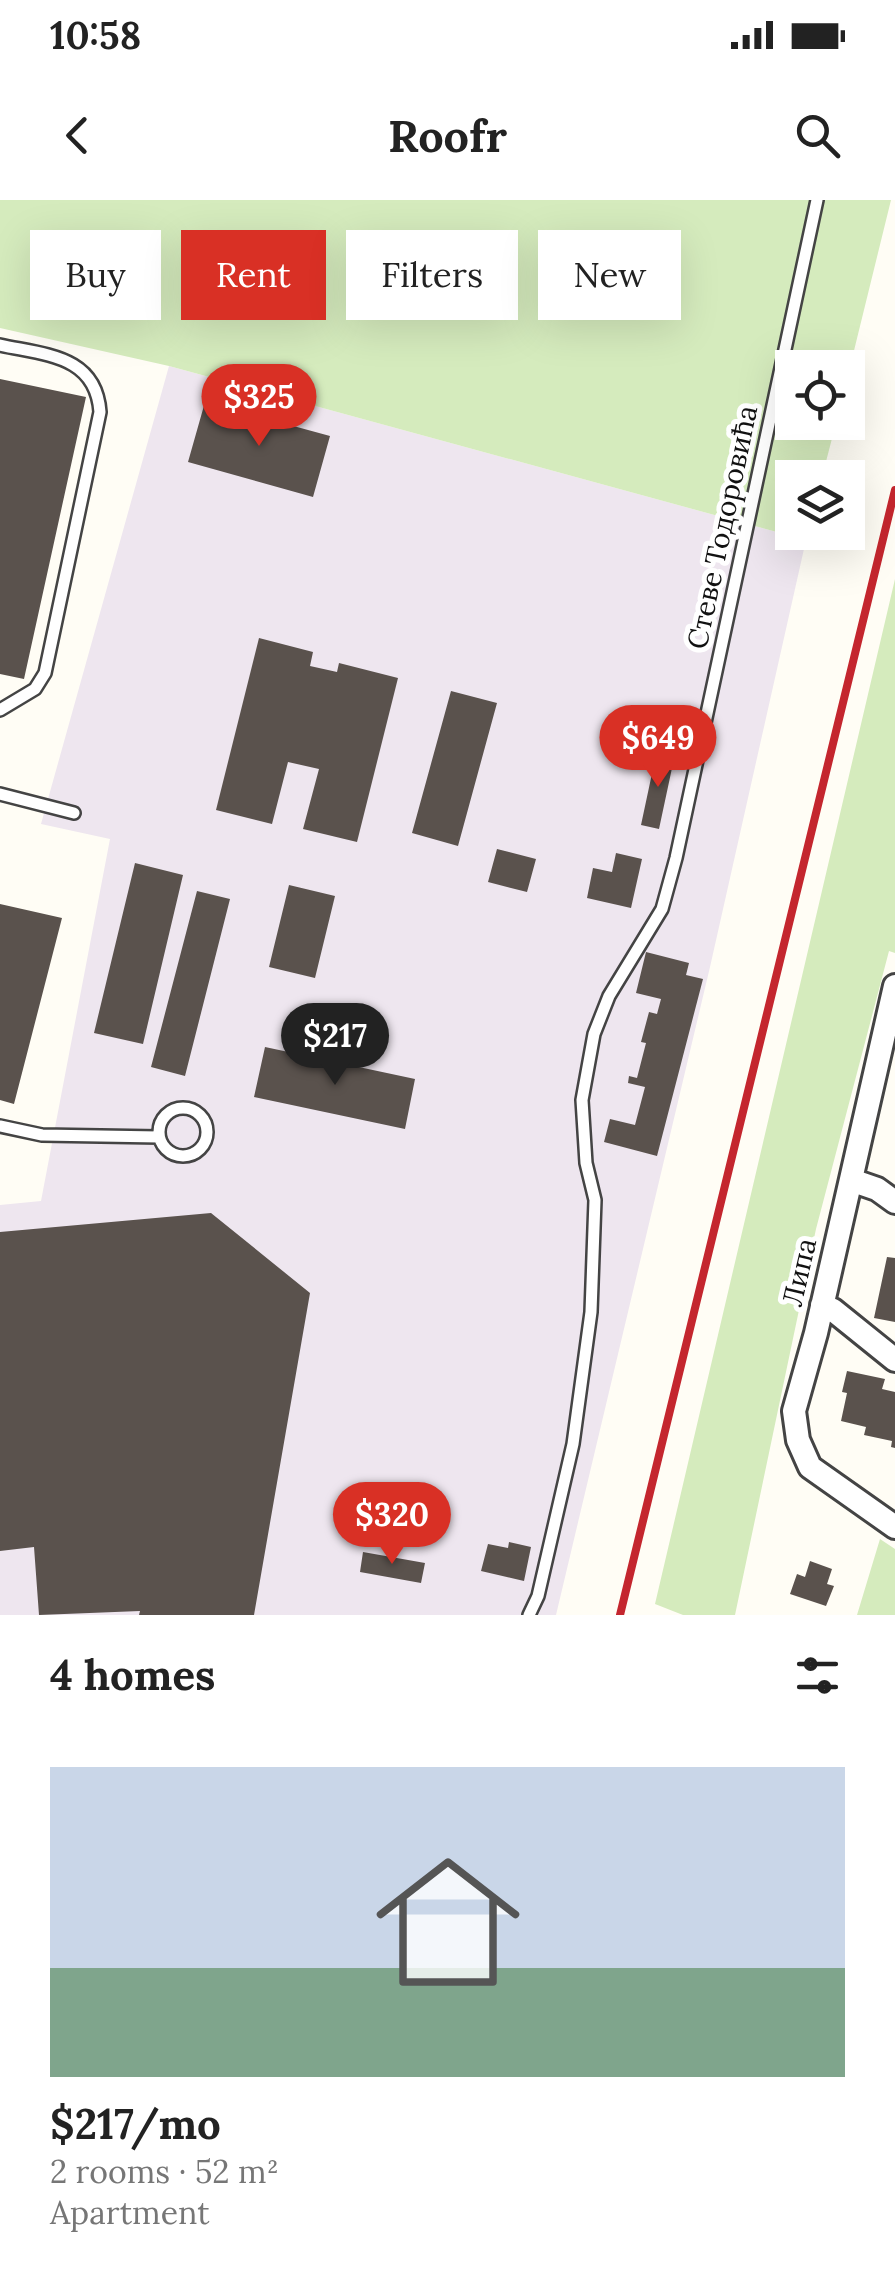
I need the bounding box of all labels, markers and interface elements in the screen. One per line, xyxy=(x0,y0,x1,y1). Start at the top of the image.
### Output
text: 10:58 xyxy=(50,11,141,59)
text: Roofr xyxy=(388,107,507,164)
icon: back xyxy=(50,108,105,163)
icon: search xyxy=(790,108,845,163)
chip: Buy xyxy=(30,230,161,320)
chip: Rent xyxy=(181,230,326,320)
chip: Filters xyxy=(346,230,518,320)
chip: New xyxy=(538,230,681,320)
map controls xyxy=(775,350,865,550)
button: locate xyxy=(775,350,865,440)
pin: $325 xyxy=(200,364,318,449)
text: $325 xyxy=(223,376,295,417)
street label: Стеве Тодоровића xyxy=(679,402,765,652)
button: layers xyxy=(775,460,865,550)
pin: $649 xyxy=(599,705,717,790)
text: $649 xyxy=(621,717,695,758)
pin: $217 xyxy=(276,1003,394,1088)
text: $217 xyxy=(303,1015,367,1056)
street label: Липа xyxy=(774,1235,824,1309)
pin: $320 xyxy=(333,1482,451,1567)
text: $320 xyxy=(355,1494,429,1535)
text: 4 homes xyxy=(50,1648,215,1702)
icon: filters xyxy=(790,1648,845,1703)
icon: home xyxy=(358,1832,538,2012)
text: $217/mo xyxy=(50,2097,221,2151)
text: 2 rooms · 52 m² xyxy=(50,2151,279,2192)
text: Apartment xyxy=(50,2192,210,2233)

